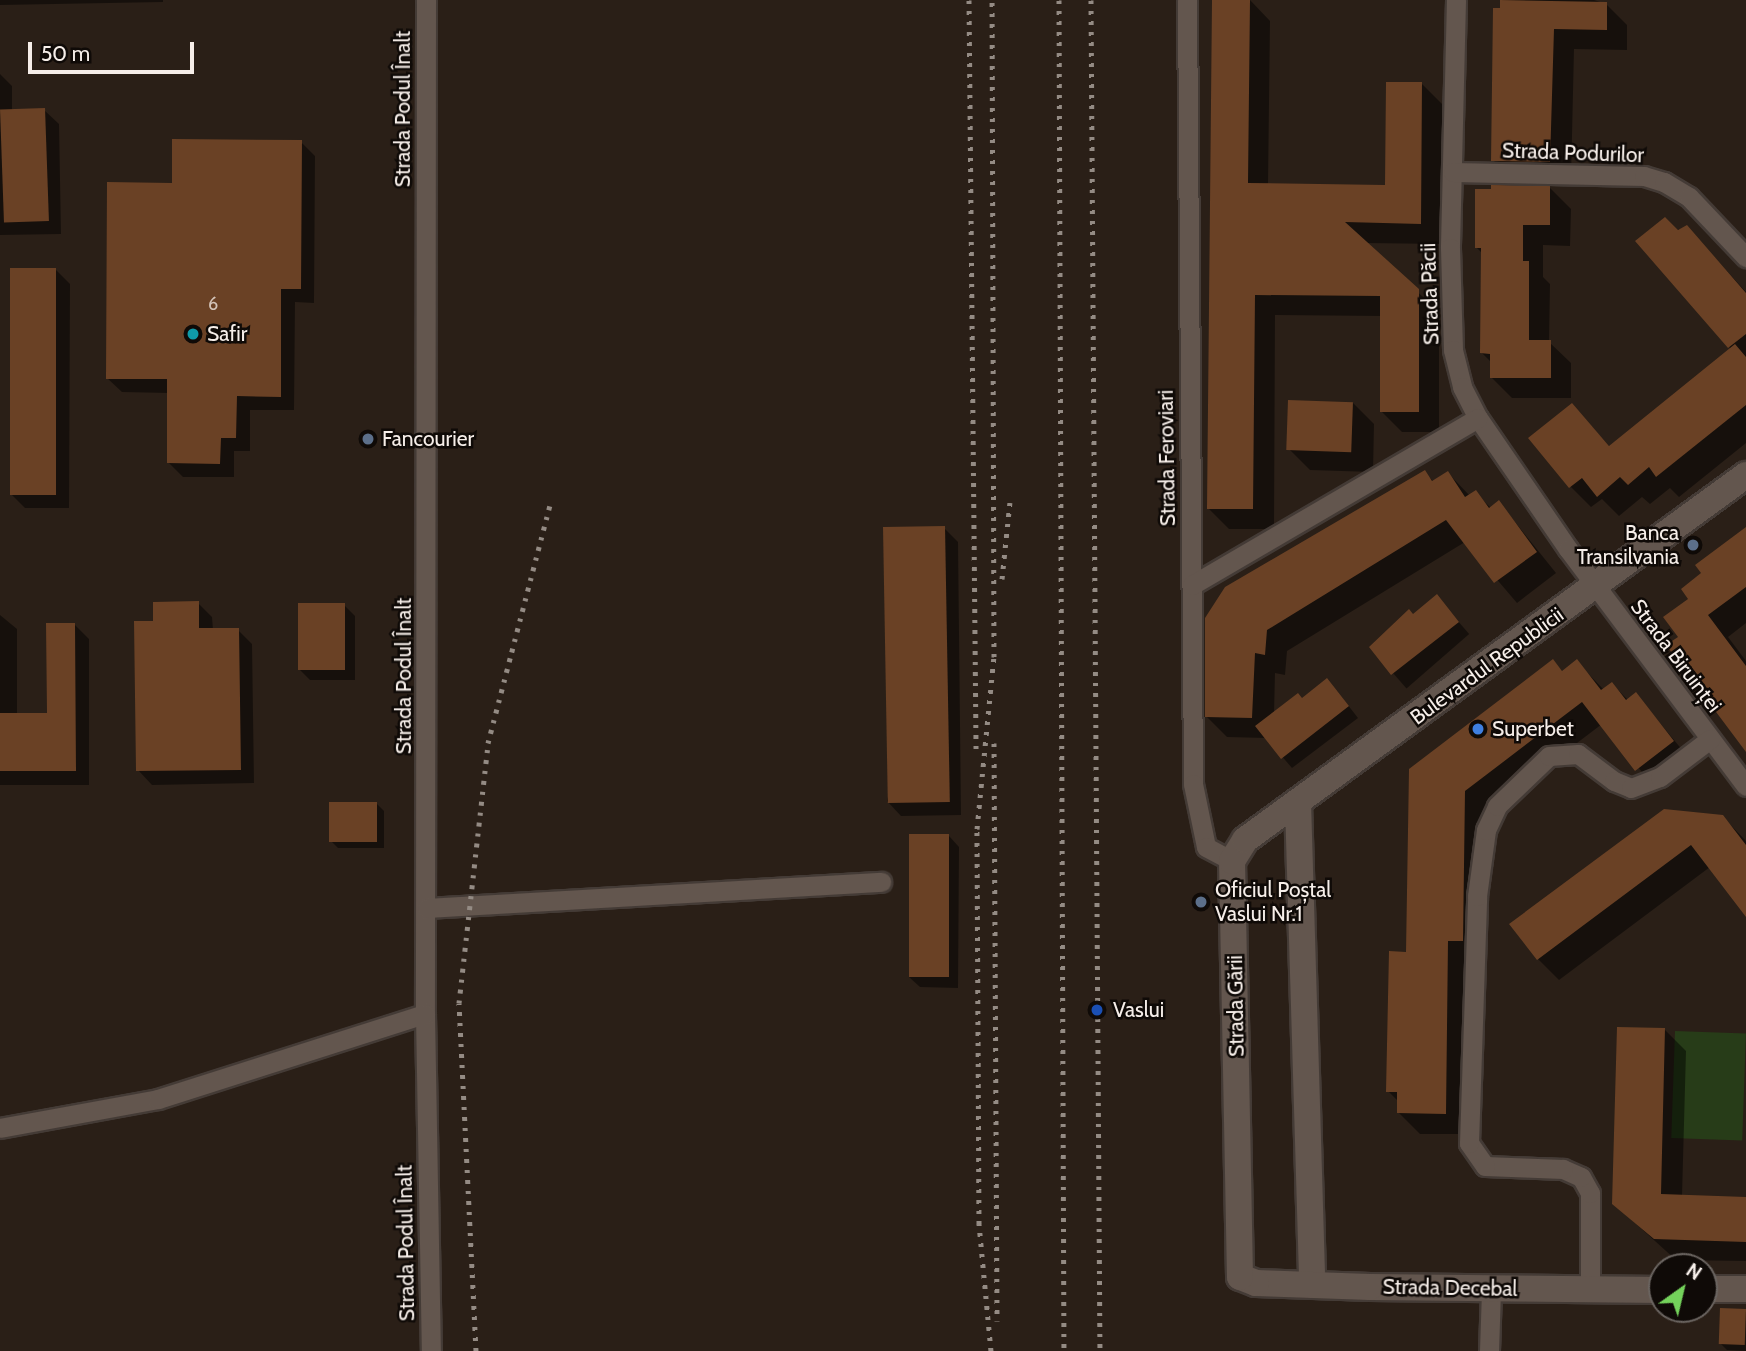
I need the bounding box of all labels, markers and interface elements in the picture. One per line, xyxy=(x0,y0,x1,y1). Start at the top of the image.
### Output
scale bar xyxy=(32,28,198,72)
street label: Strada Podul Înalt xyxy=(390,31,416,187)
text: 50 m xyxy=(41,41,90,66)
street label: Strada Podurilor xyxy=(1502,138,1644,168)
street label: Strada Păcii xyxy=(1416,242,1444,346)
house number: 6 xyxy=(208,293,218,315)
place label: Safir xyxy=(207,321,247,347)
marker: Safir xyxy=(185,326,201,342)
street label: Strada Feroviari xyxy=(1153,390,1181,526)
place label: Fancourier xyxy=(382,426,474,452)
marker: Fancourier xyxy=(360,431,376,447)
place label: Banca Transilvania xyxy=(1577,520,1679,570)
marker: Banca Transilvania xyxy=(1685,537,1701,553)
street label: Strada Biruinței xyxy=(1625,594,1727,718)
street label: Strada Podul Înalt xyxy=(391,598,417,754)
street label: Bulevardul Republicii xyxy=(1406,602,1568,730)
place label: Superbet xyxy=(1492,716,1574,742)
marker: Superbet xyxy=(1470,721,1486,737)
place label: Oficiul Poștal Vaslui Nr.1 xyxy=(1215,877,1331,927)
marker: Oficiul Poștal Vaslui Nr.1 xyxy=(1193,894,1209,910)
street label: Strada Gării xyxy=(1223,955,1249,1057)
place label: Vaslui xyxy=(1113,997,1164,1023)
marker: Vaslui xyxy=(1087,1000,1107,1020)
street label: Strada Podul Înalt xyxy=(392,1164,420,1322)
north arrow xyxy=(1648,1253,1718,1323)
text: N xyxy=(1682,1259,1706,1285)
street label: Strada Decebal xyxy=(1382,1274,1518,1302)

